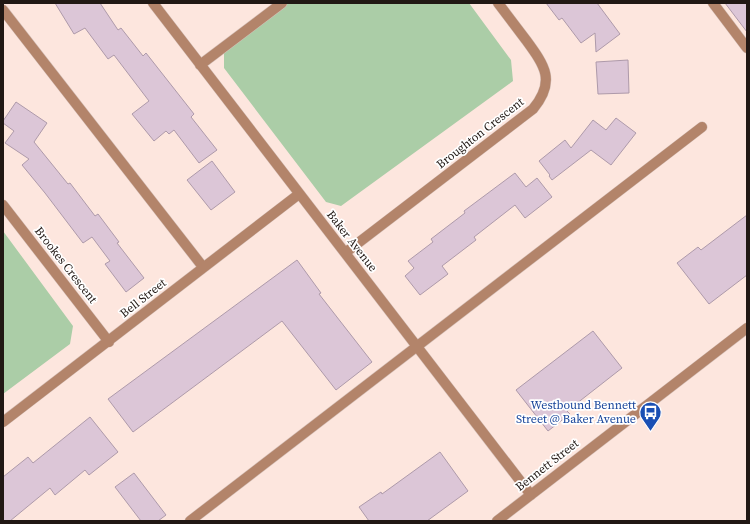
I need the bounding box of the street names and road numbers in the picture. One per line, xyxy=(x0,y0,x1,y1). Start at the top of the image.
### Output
street label: Broughton Crescent xyxy=(433,94,527,172)
street label: Baker Avenue xyxy=(323,207,381,275)
street label: Brookes Crescent xyxy=(31,223,101,307)
street label: Bell Street xyxy=(117,275,169,321)
street label: Bennett Street xyxy=(512,435,582,495)

